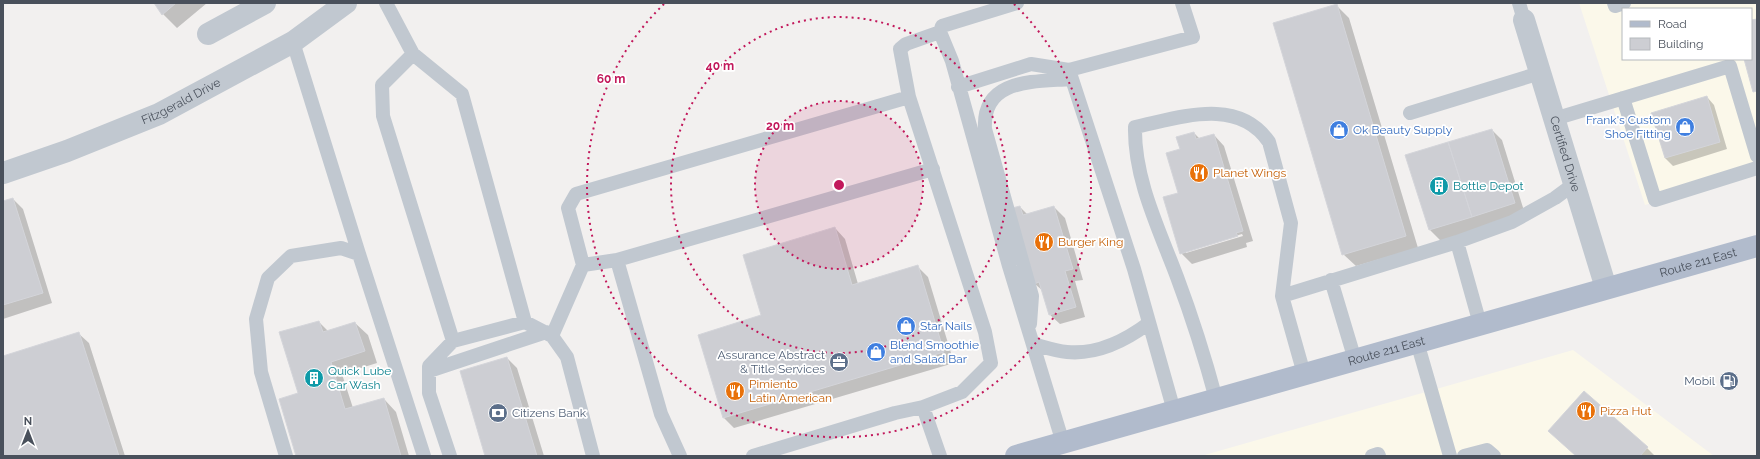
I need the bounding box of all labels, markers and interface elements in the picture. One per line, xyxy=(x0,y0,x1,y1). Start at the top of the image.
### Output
legend xyxy=(1622,8,1752,60)
text: Road xyxy=(1658,17,1687,31)
text: Building xyxy=(1658,37,1704,51)
text: 40 m xyxy=(706,59,734,73)
text: 60 m xyxy=(597,72,625,86)
street label: Fitzgerald Drive xyxy=(139,75,223,127)
place label: Frank's Custom Shoe Fitting xyxy=(1586,113,1671,141)
street label: Certified Drive xyxy=(1547,114,1583,193)
shop icon: Frank's Custom Shoe Fitting xyxy=(1674,116,1696,138)
text: 20 m xyxy=(766,119,794,133)
shop icon: Ok Beauty Supply xyxy=(1328,119,1350,141)
place label: Ok Beauty Supply xyxy=(1353,123,1453,137)
restaurant icon: Planet Wings xyxy=(1188,162,1210,184)
place label: Planet Wings xyxy=(1213,166,1286,180)
building icon: Bottle Depot xyxy=(1428,175,1450,197)
centre of rings xyxy=(832,178,846,192)
place label: Bottle Depot xyxy=(1453,179,1524,193)
restaurant icon: Burger King xyxy=(1033,231,1055,253)
place label: Burger King xyxy=(1058,235,1123,249)
street label: Route 211 East xyxy=(1658,245,1738,280)
shop icon: Star Nails xyxy=(895,315,917,337)
place label: Star Nails xyxy=(920,319,972,333)
street label: Route 211 East xyxy=(1346,333,1426,369)
place label: Blend Smoothie and Salad Bar xyxy=(890,338,979,366)
shop icon: Blend Smoothie and Salad Bar xyxy=(865,341,887,363)
place label: Assurance Abstract & Title Services xyxy=(718,348,825,376)
office icon: Assurance Abstract & Title Services xyxy=(828,351,850,373)
place label: Quick Lube Car Wash xyxy=(328,364,391,392)
building icon: Quick Lube Car Wash xyxy=(303,367,325,389)
fuel station icon: Mobil xyxy=(1718,370,1740,392)
place label: Mobil xyxy=(1684,374,1716,388)
place label: Pimiento Latin American xyxy=(749,377,832,405)
restaurant icon: Pimiento Latin American xyxy=(724,380,746,402)
restaurant icon: Pizza Hut xyxy=(1575,400,1597,422)
bank icon: Citizens Bank xyxy=(487,402,509,424)
place label: Pizza Hut xyxy=(1600,404,1652,418)
place label: Citizens Bank xyxy=(512,406,587,420)
north arrow xyxy=(8,411,48,451)
text: N xyxy=(24,415,32,428)

